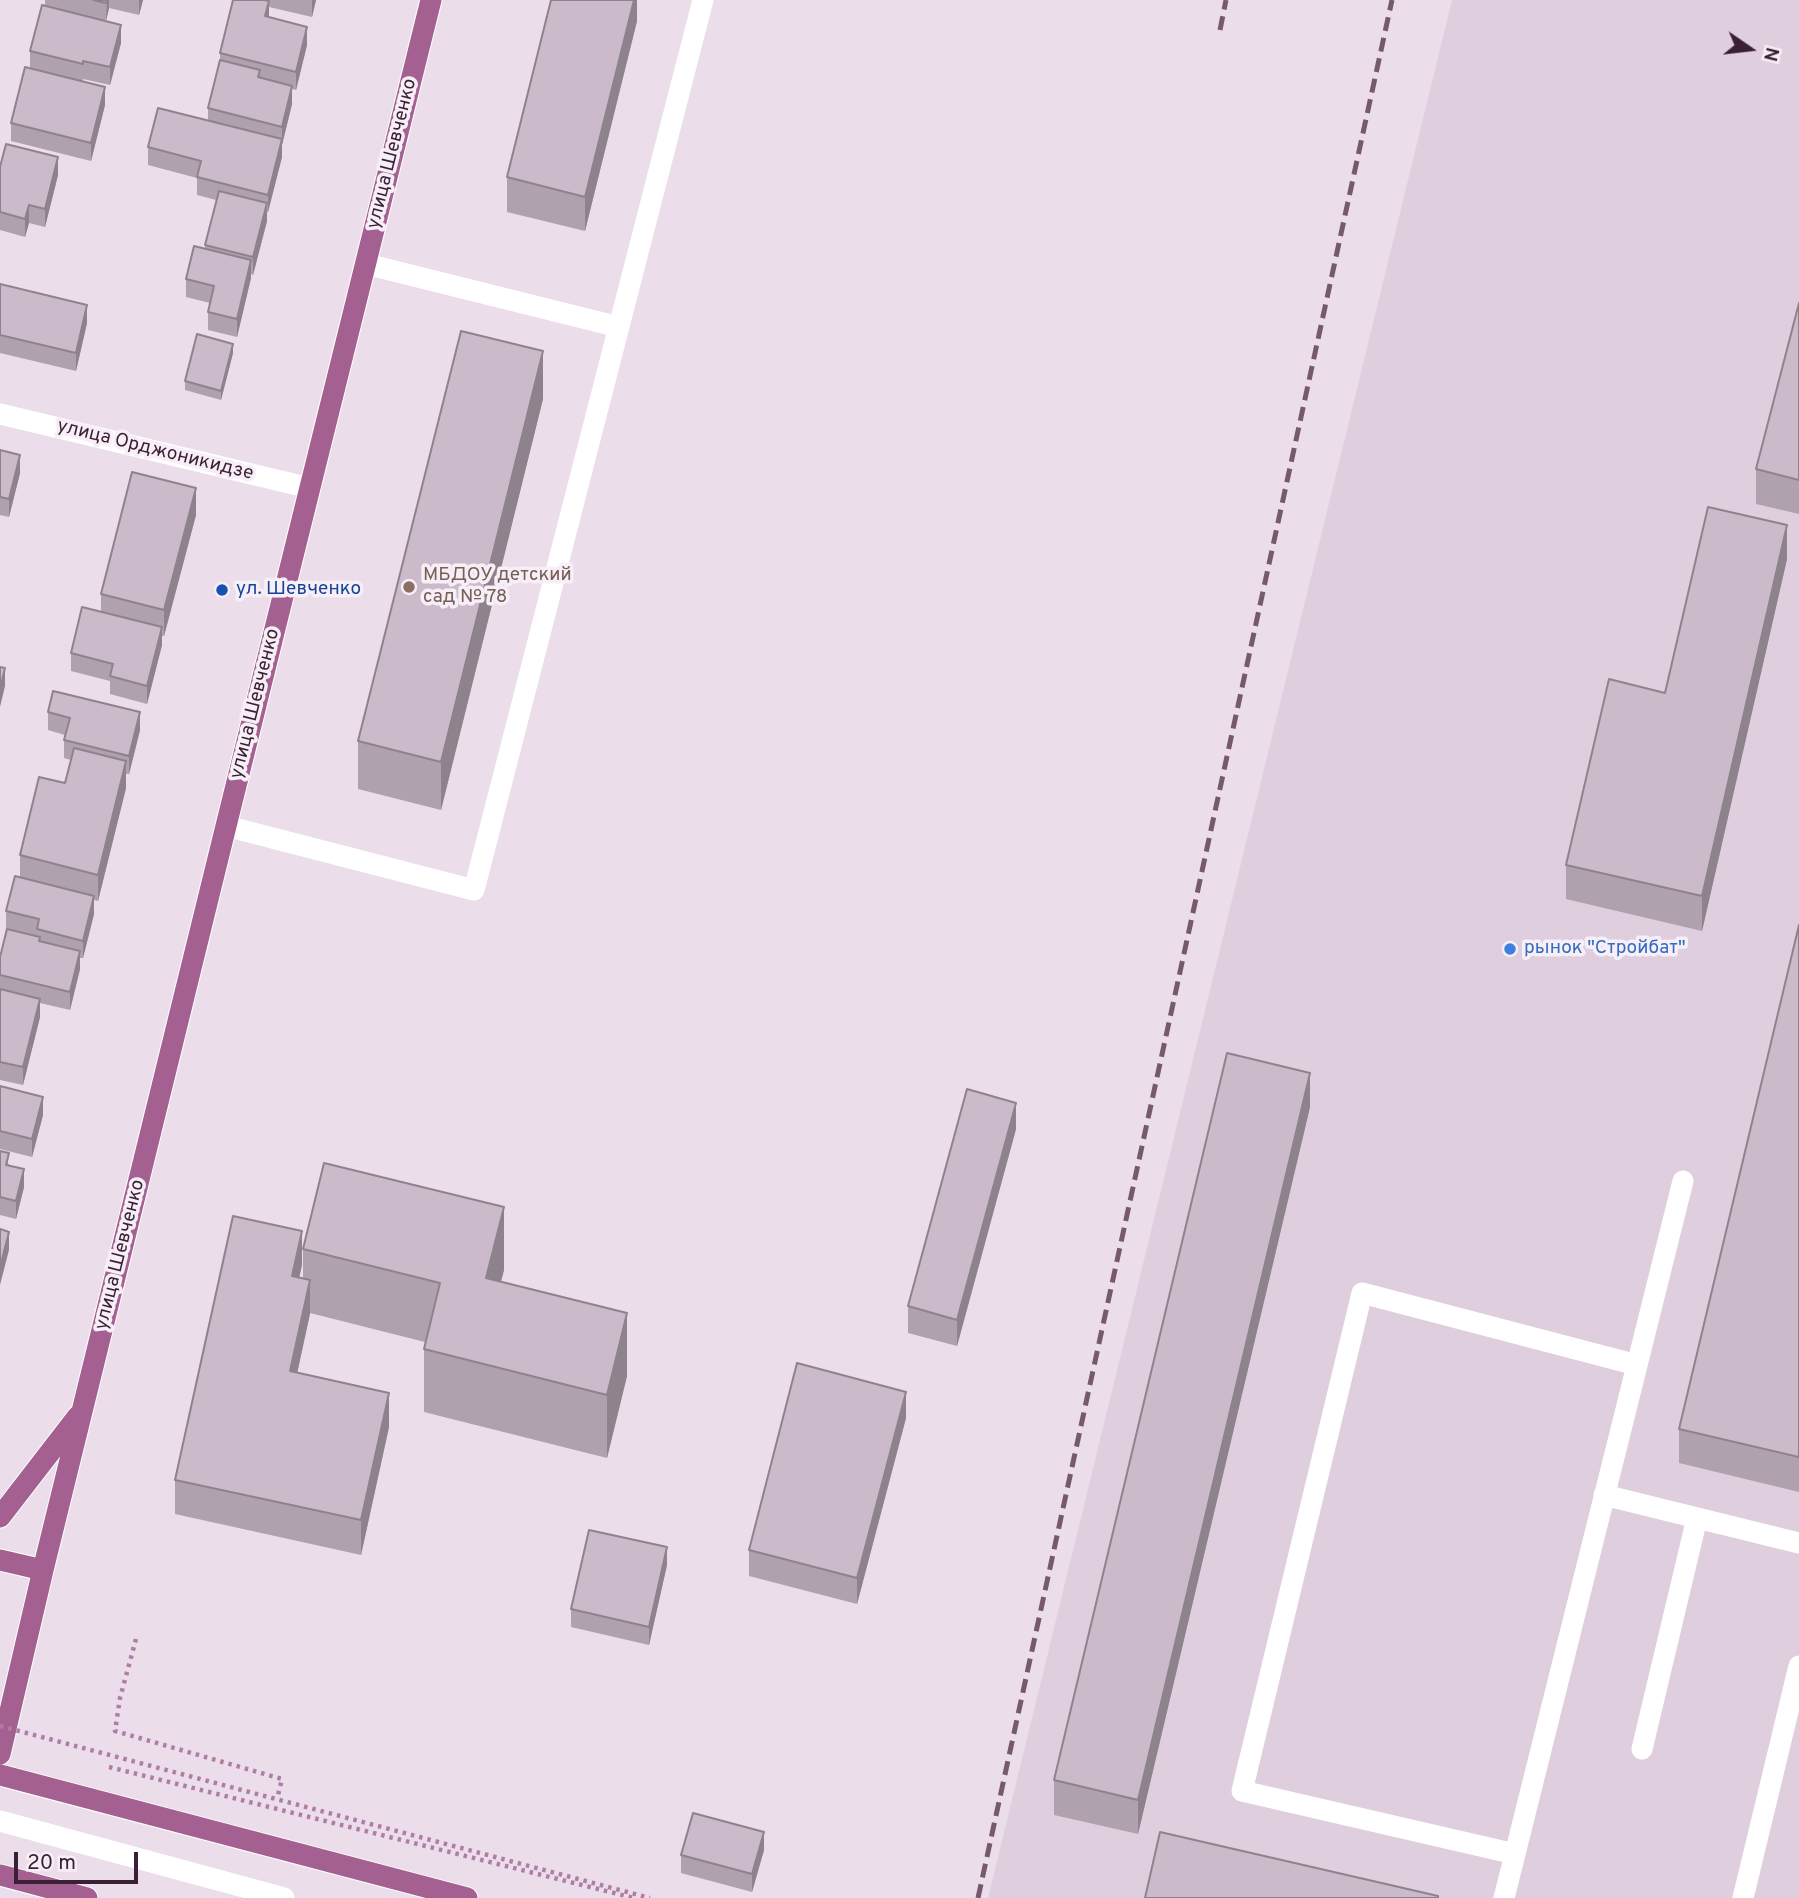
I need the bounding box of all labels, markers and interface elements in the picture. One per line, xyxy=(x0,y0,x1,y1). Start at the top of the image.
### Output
north arrow xyxy=(1715,14,1785,84)
text: N xyxy=(1757,45,1784,64)
street label: улица Шевченко xyxy=(363,76,423,232)
street label: улица Орджоникидзе xyxy=(54,416,256,486)
place label: МБДОУ детский сад № 78 xyxy=(423,565,572,609)
place label: ул. Шевченко xyxy=(236,579,361,601)
marker: МБДОУ детский сад № 78 xyxy=(401,579,417,595)
marker: ул. Шевченко xyxy=(214,582,230,598)
street label: улица Шевченко xyxy=(226,626,286,782)
place label: рынок "Стройбат" xyxy=(1524,938,1686,960)
marker: рынок "Стройбат" xyxy=(1502,941,1518,957)
street label: улица Шевченко xyxy=(91,1177,151,1333)
scale bar xyxy=(18,1839,142,1883)
text: 20 m xyxy=(27,1850,76,1877)

